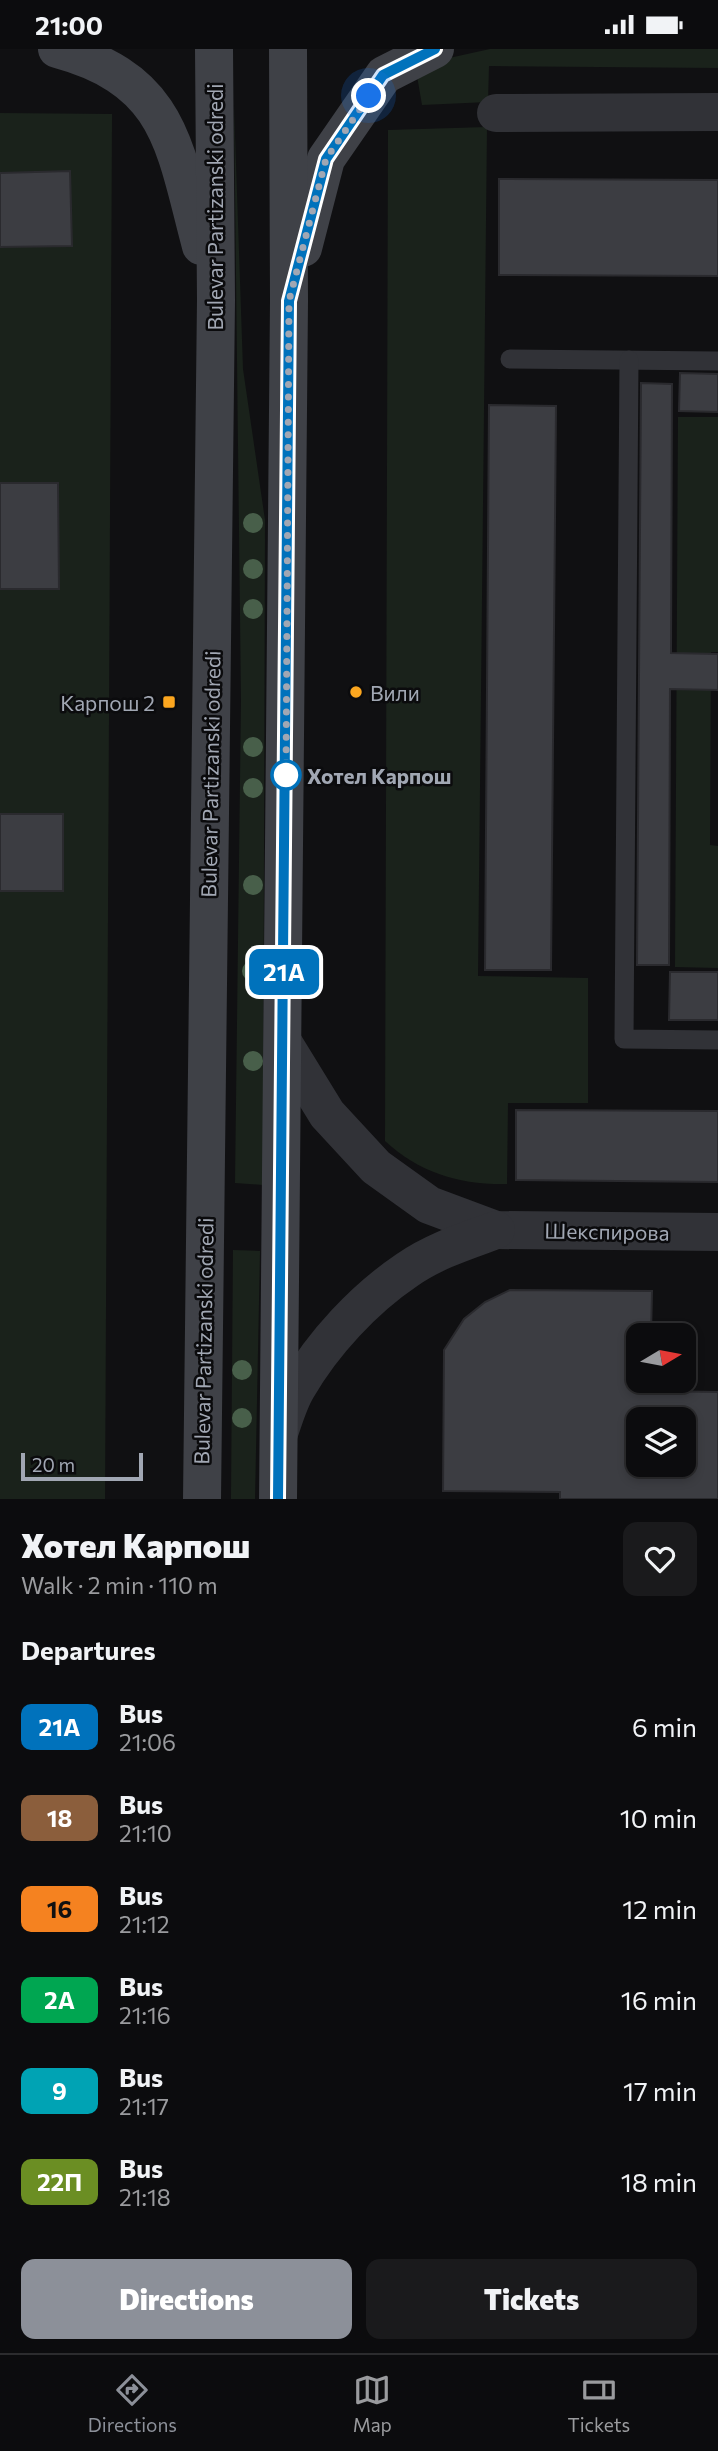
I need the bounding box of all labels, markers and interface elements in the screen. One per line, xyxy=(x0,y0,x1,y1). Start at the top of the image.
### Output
text: 21:00 xyxy=(35,9,103,40)
your location xyxy=(351,78,386,113)
street label: Bulevar Partizanski odredi xyxy=(202,83,227,331)
street label: Bulevar Partizanski odredi xyxy=(195,650,225,898)
place label: Вили xyxy=(370,680,420,705)
marker: Вили xyxy=(348,684,364,700)
place label: Карпош 2 xyxy=(60,690,155,715)
marker: Карпош 2 xyxy=(161,694,177,710)
marker: Хотел Карпош xyxy=(271,760,301,790)
place label: Хотел Карпош xyxy=(307,763,451,788)
line badge: 21A xyxy=(244,949,324,995)
text: 21A xyxy=(263,957,305,986)
street label: Bulevar Partizanski odredi xyxy=(188,1217,218,1465)
street label: Шекспирова xyxy=(544,1217,670,1245)
north arrow xyxy=(626,1323,696,1393)
map controls xyxy=(626,1323,696,1477)
button: layers xyxy=(626,1407,696,1477)
scale bar xyxy=(21,1450,144,1482)
text: 20 m xyxy=(32,1453,75,1476)
button: heart xyxy=(623,1522,697,1596)
text: Хотел Карпош xyxy=(21,1524,250,1565)
text: Walk · 2 min · 110 m xyxy=(21,1571,218,1599)
text: Departures xyxy=(21,1634,156,1665)
text: Bus xyxy=(119,1697,163,1728)
text: 6 min xyxy=(632,1711,697,1742)
text: 21A xyxy=(39,1712,80,1741)
text: 21:06 xyxy=(119,1728,176,1756)
text: Bus xyxy=(119,1788,163,1819)
text: 10 min xyxy=(620,1802,697,1833)
text: 18 xyxy=(47,1803,72,1832)
text: 21:10 xyxy=(119,1819,172,1847)
text: Bus xyxy=(119,1879,163,1910)
text: 12 min xyxy=(622,1893,697,1924)
text: 16 xyxy=(47,1894,72,1923)
text: 21:12 xyxy=(119,1910,170,1938)
text: Bus xyxy=(119,1970,163,2001)
text: 16 min xyxy=(621,1984,697,2015)
text: 2A xyxy=(44,1985,75,2014)
text: 21:16 xyxy=(119,2001,171,2029)
text: Bus xyxy=(119,2061,163,2092)
text: 17 min xyxy=(623,2075,697,2106)
text: 9 xyxy=(52,2076,67,2105)
text: 21:17 xyxy=(119,2092,169,2120)
text: Bus xyxy=(119,2152,163,2183)
text: 18 min xyxy=(621,2166,697,2197)
text: 22П xyxy=(37,2167,82,2196)
text: 21:18 xyxy=(119,2183,171,2211)
button: Directions xyxy=(21,2259,352,2339)
button: Tickets xyxy=(366,2259,697,2339)
tab: Directions xyxy=(88,2371,177,2436)
tab: Map xyxy=(353,2371,392,2436)
tab: Tickets xyxy=(567,2371,630,2436)

